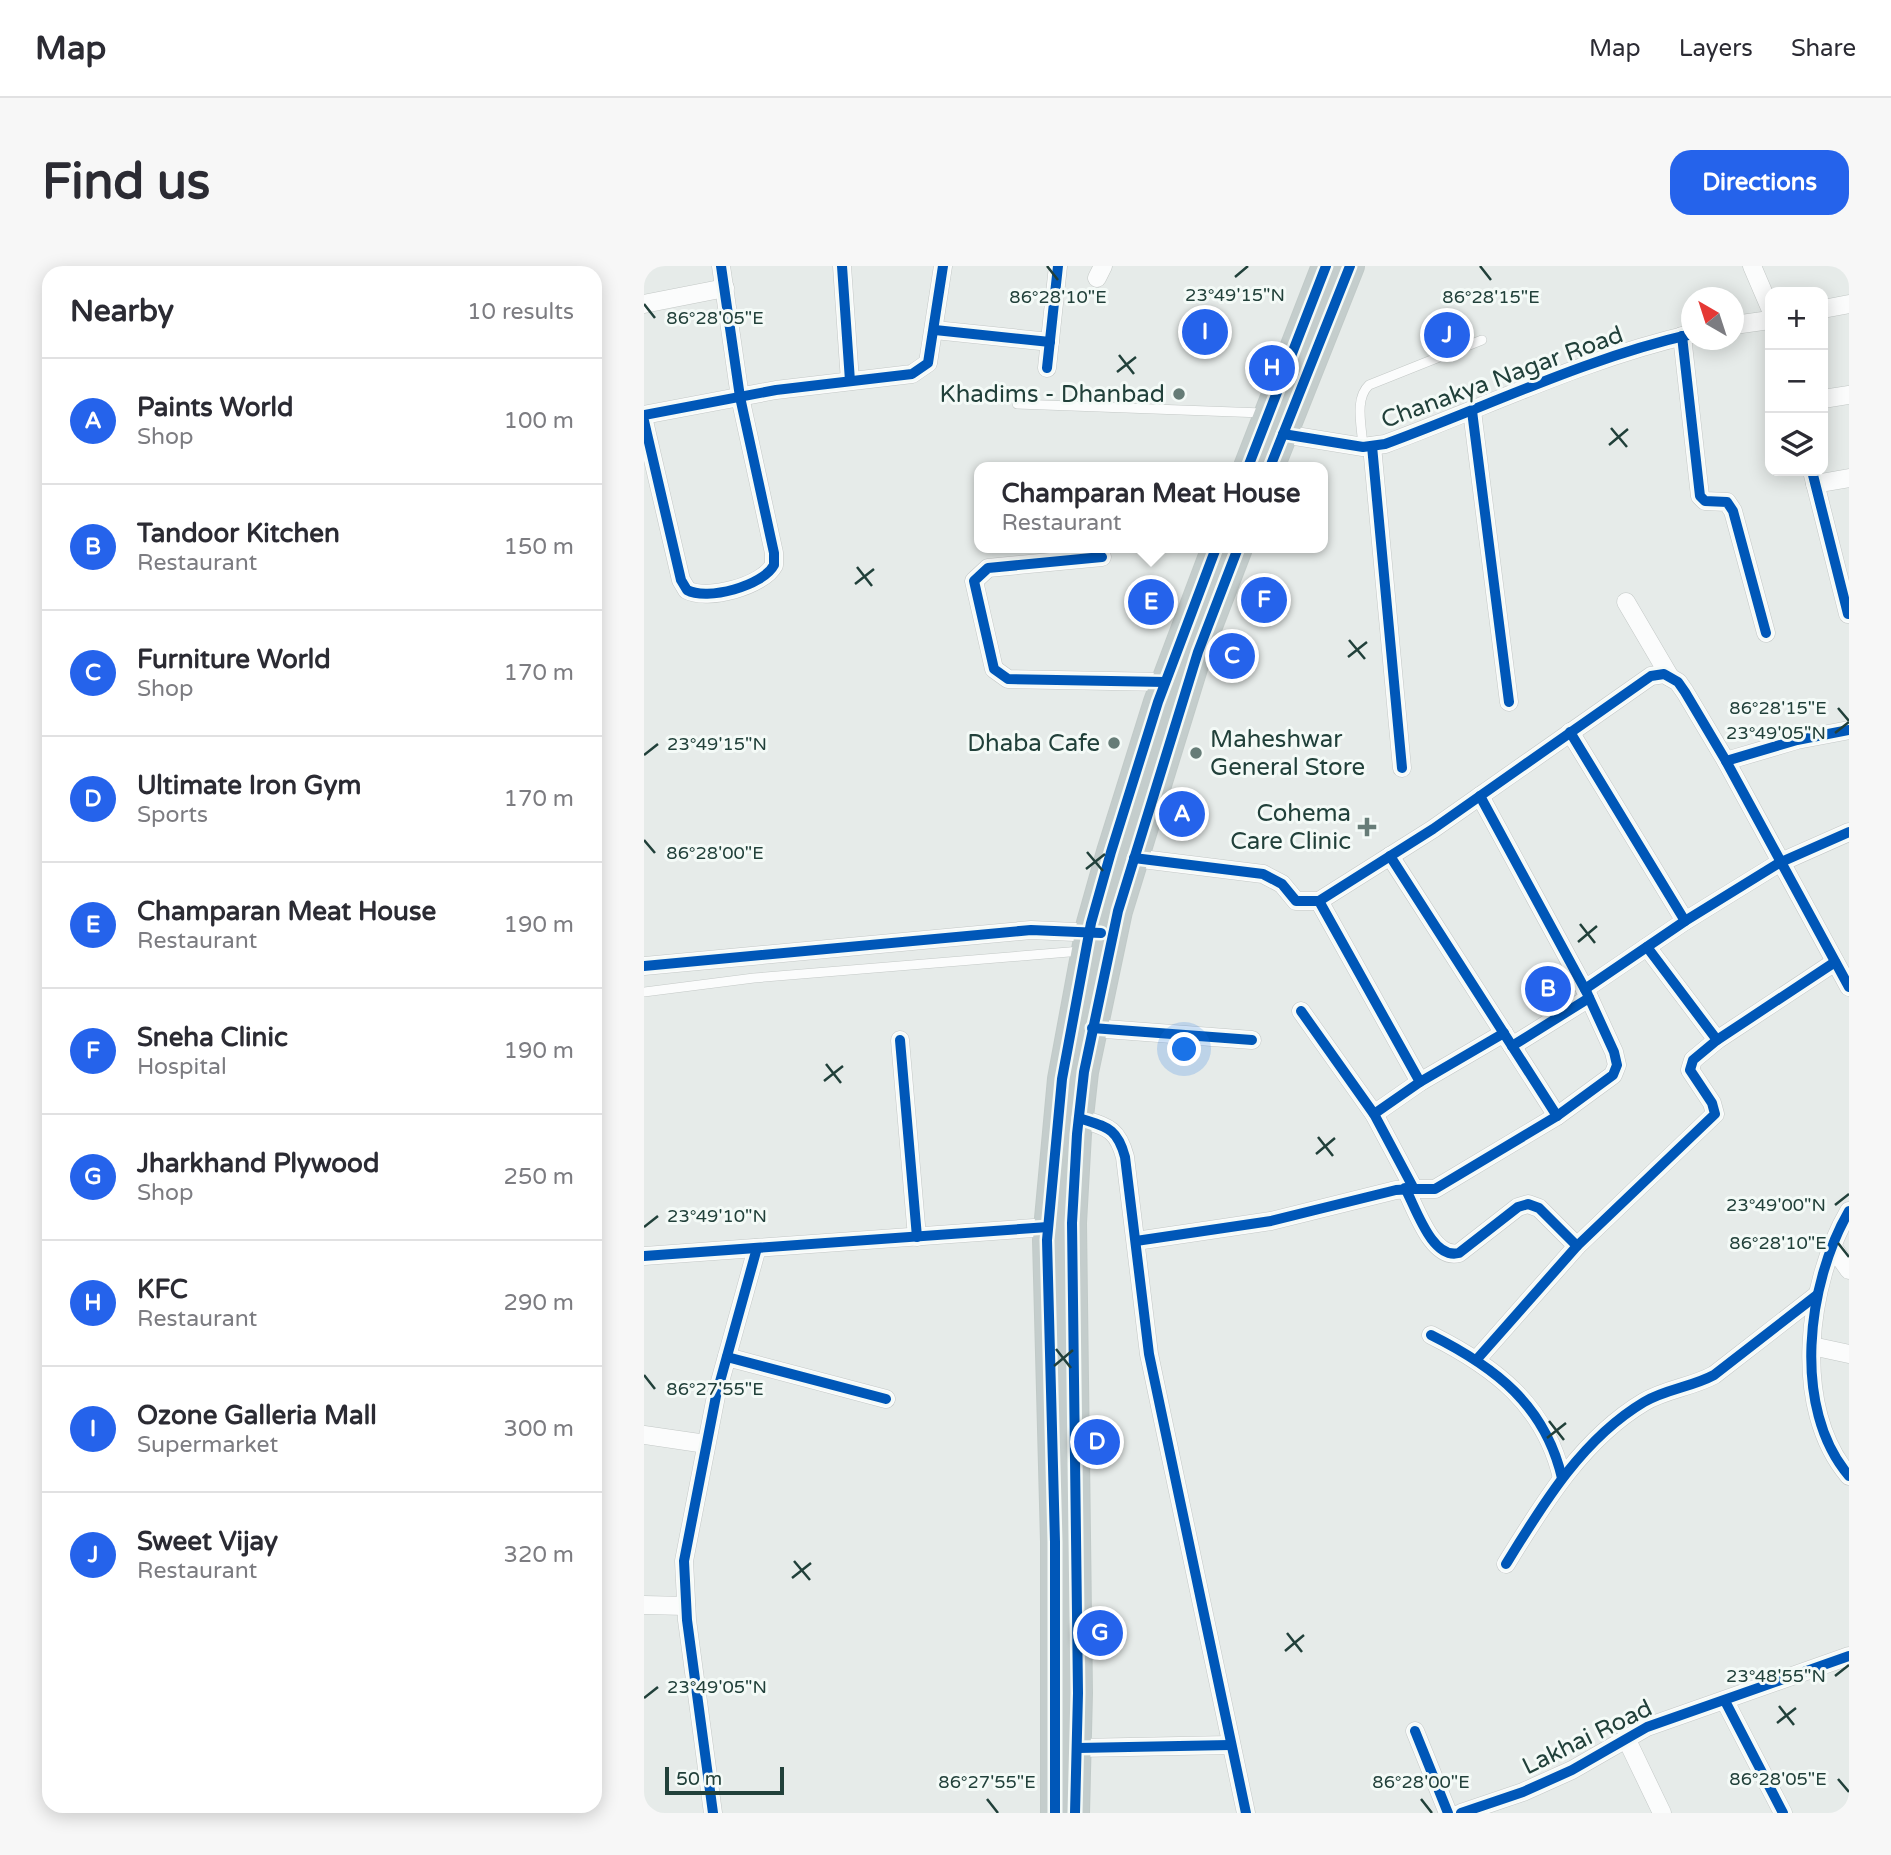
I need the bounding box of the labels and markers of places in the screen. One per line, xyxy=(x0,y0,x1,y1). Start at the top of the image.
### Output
pin: I xyxy=(1182,306,1228,358)
pin: J xyxy=(1424,309,1470,361)
pin: H xyxy=(1249,342,1295,394)
place label: Khadims - Dhanbad xyxy=(940,380,1165,409)
marker: Khadims - Dhanbad xyxy=(1171,386,1187,402)
pin: F xyxy=(1241,574,1287,626)
pin: E xyxy=(1128,576,1174,628)
pin: C xyxy=(1209,630,1255,682)
place label: Maheshwar General Store xyxy=(1210,725,1365,782)
place label: Dhaba Cafe xyxy=(967,729,1100,758)
marker: Dhaba Cafe xyxy=(1106,735,1122,751)
marker: Maheshwar General Store xyxy=(1188,745,1204,761)
pin: A xyxy=(1159,788,1205,840)
place label: Cohema Care Clinic xyxy=(1230,799,1351,856)
marker: Cohema Care Clinic xyxy=(1357,817,1377,837)
pin: B xyxy=(1525,963,1571,1015)
pin: D xyxy=(1074,1416,1120,1468)
pin: G xyxy=(1077,1607,1123,1659)

